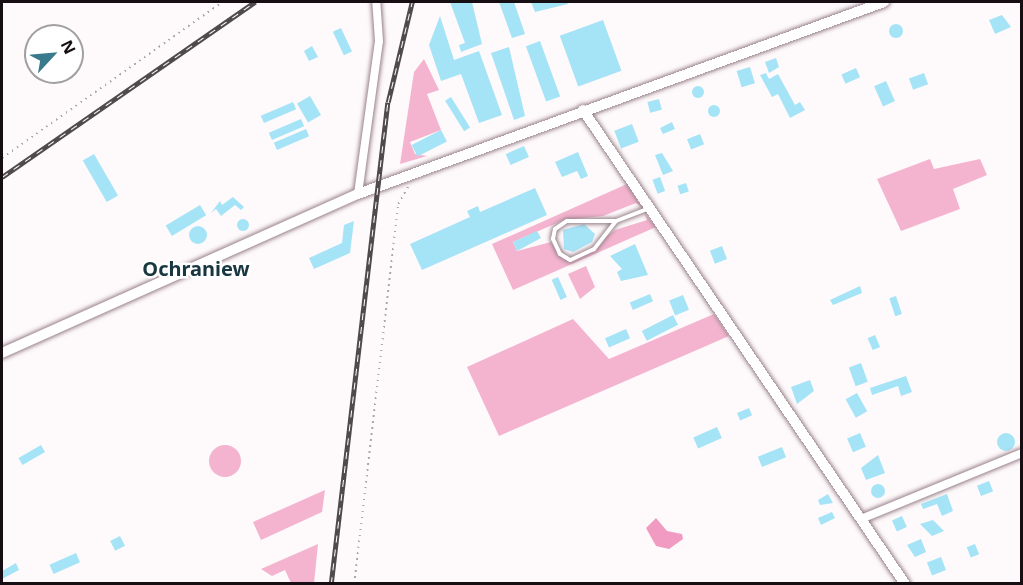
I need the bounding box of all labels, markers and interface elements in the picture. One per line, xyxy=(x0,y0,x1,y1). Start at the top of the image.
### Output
north arrow xyxy=(24,24,84,84)
text: N xyxy=(56,36,81,58)
district label: Ochraniew xyxy=(142,256,250,280)

